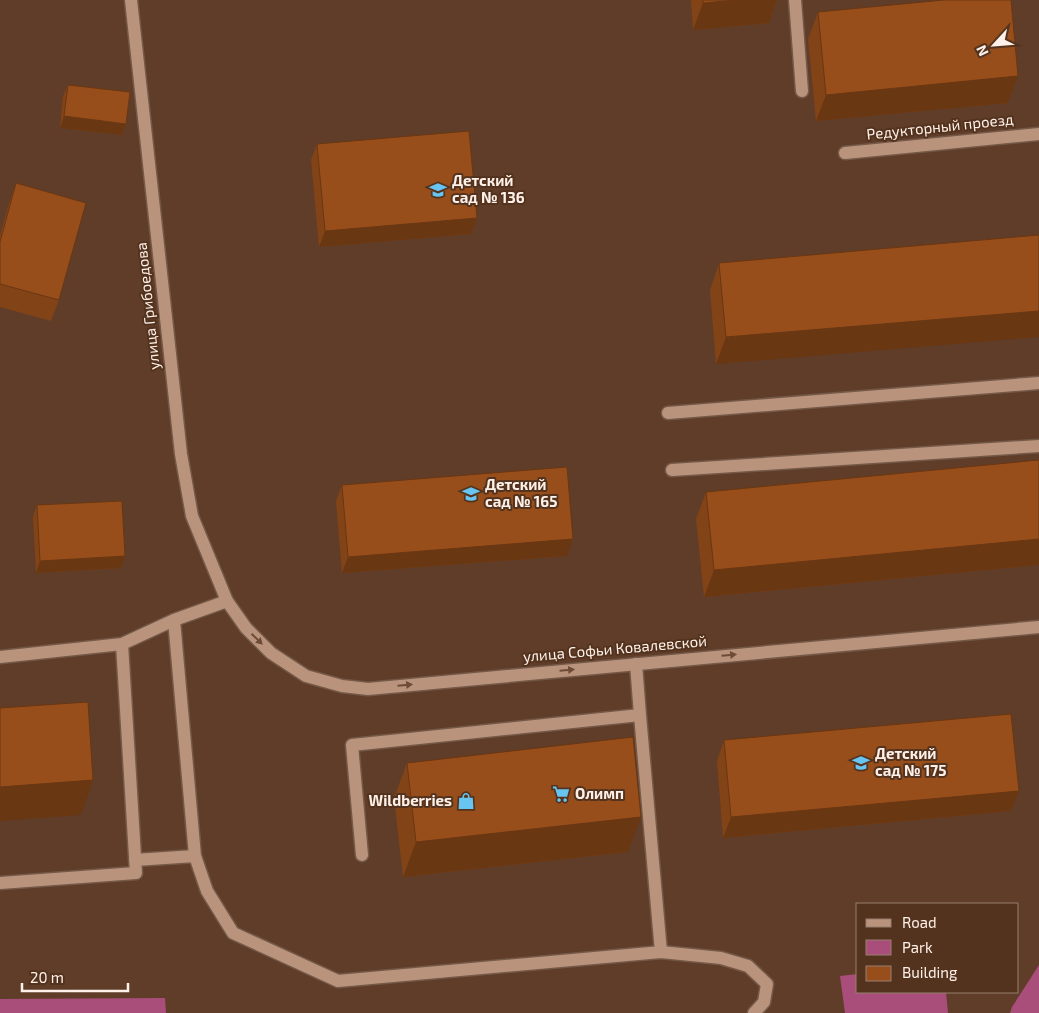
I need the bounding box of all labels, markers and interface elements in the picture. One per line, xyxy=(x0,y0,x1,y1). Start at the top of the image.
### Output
north arrow xyxy=(969,20,1019,70)
text: N xyxy=(972,43,992,59)
street label: Редукторный проезд xyxy=(865,109,1015,144)
place label: Детский сад № 136 xyxy=(452,171,525,206)
school or university icon: Детский сад № 136 xyxy=(428,180,448,200)
street label: улица Грибоедова xyxy=(131,241,164,371)
place label: Детский сад № 165 xyxy=(485,475,557,510)
school or university icon: Детский сад № 165 xyxy=(461,484,481,504)
street label: улица Софьи Ковалевской xyxy=(522,631,708,666)
one-way arrow xyxy=(251,633,263,645)
one-way arrow xyxy=(721,651,737,659)
one-way arrow xyxy=(559,666,575,674)
one-way arrow xyxy=(398,681,414,689)
place label: Детский сад № 175 xyxy=(875,744,946,779)
school or university icon: Детский сад № 175 xyxy=(851,753,871,773)
supermarket icon: Олимп xyxy=(551,784,571,804)
place label: Олимп xyxy=(575,784,624,802)
place label: Wildberries xyxy=(369,791,452,809)
shop icon: Wildberries xyxy=(456,791,476,811)
legend xyxy=(856,903,1019,993)
text: Road xyxy=(902,913,937,931)
text: Park xyxy=(902,938,933,956)
scale bar xyxy=(22,960,129,992)
text: Building xyxy=(902,963,958,981)
text: 20 m xyxy=(30,968,64,986)

